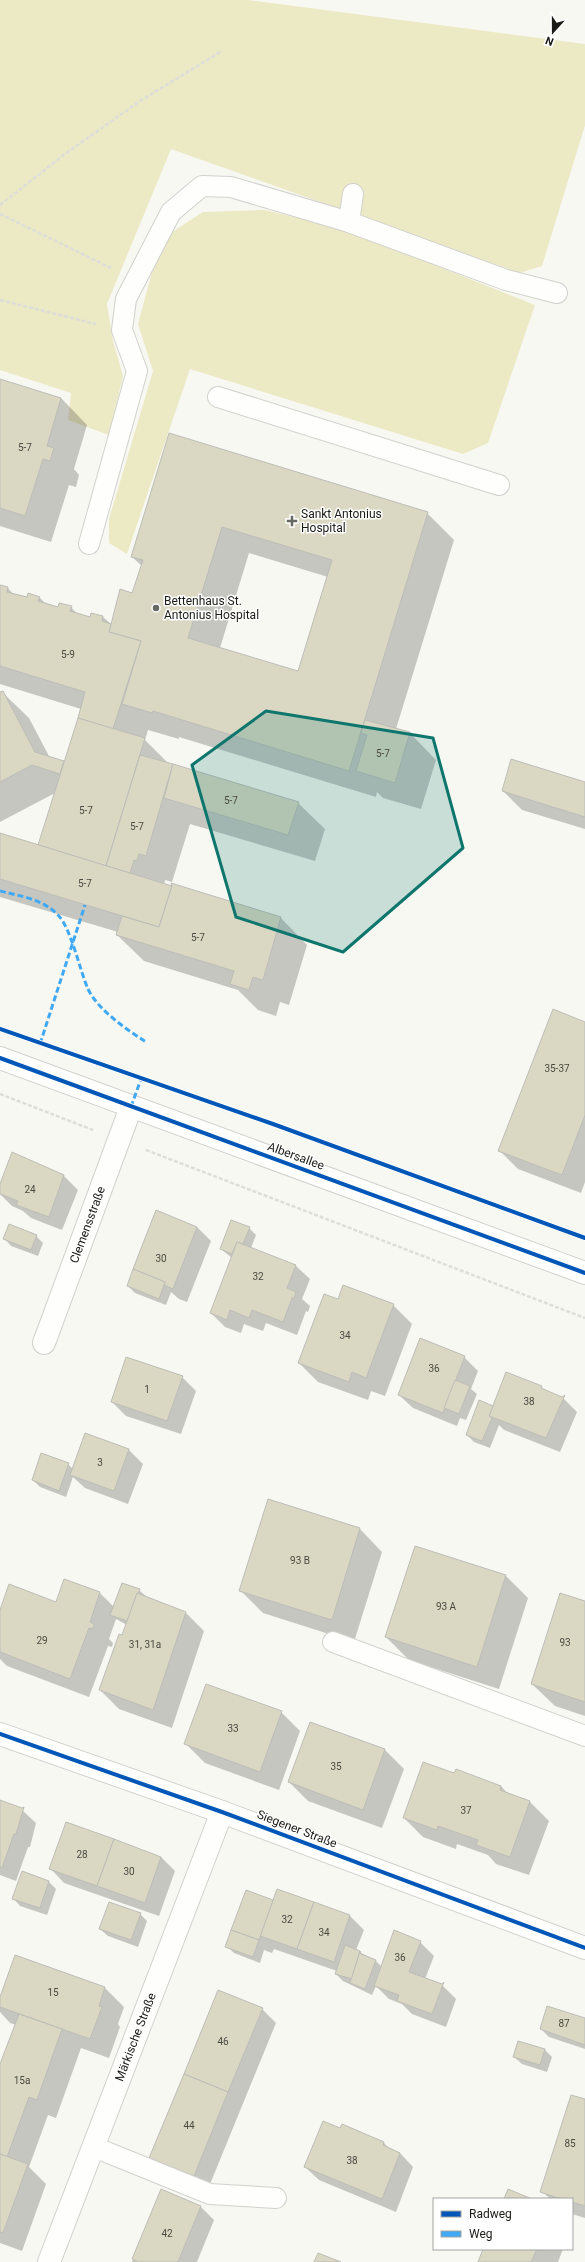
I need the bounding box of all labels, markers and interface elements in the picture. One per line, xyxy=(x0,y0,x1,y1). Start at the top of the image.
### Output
north arrow xyxy=(533,12,573,52)
text: N xyxy=(543,33,556,48)
house number: 5-7 xyxy=(18,442,32,453)
place label: Sankt Antonius Hospital xyxy=(301,507,382,535)
marker: Sankt Antonius Hospital xyxy=(286,515,298,527)
place label: Bettenhaus St. Antonius Hospital xyxy=(164,594,259,622)
marker: Bettenhaus St. Antonius Hospital xyxy=(151,603,161,613)
house number: 5-9 xyxy=(61,649,75,660)
house number: 5-7 xyxy=(376,748,390,759)
house number: 5-7 xyxy=(224,795,238,806)
house number: 5-7 xyxy=(79,805,93,816)
house number: 5-7 xyxy=(130,821,144,832)
house number: 5-7 xyxy=(78,878,92,889)
house number: 5-7 xyxy=(191,932,205,943)
house number: 35-37 xyxy=(544,1063,570,1074)
street label: Albersallee xyxy=(266,1139,326,1173)
house number: 24 xyxy=(24,1184,36,1195)
street label: Clemensstraße xyxy=(67,1184,108,1265)
house number: 30 xyxy=(155,1253,167,1264)
house number: 32 xyxy=(252,1271,264,1282)
house number: 34 xyxy=(339,1330,351,1341)
house number: 36 xyxy=(428,1363,440,1374)
house number: 1 xyxy=(144,1384,150,1395)
house number: 38 xyxy=(523,1396,535,1407)
house number: 3 xyxy=(97,1457,103,1468)
house number: 93 B xyxy=(290,1555,310,1566)
house number: 93 A xyxy=(436,1601,457,1612)
house number: 29 xyxy=(36,1635,48,1646)
house number: 93 xyxy=(559,1637,571,1648)
house number: 31, 31a xyxy=(129,1639,161,1650)
house number: 33 xyxy=(227,1723,239,1734)
house number: 35 xyxy=(330,1761,342,1772)
house number: 37 xyxy=(460,1805,472,1816)
street label: Siegener Straße xyxy=(255,1807,339,1851)
house number: 28 xyxy=(76,1849,88,1860)
house number: 30 xyxy=(123,1866,135,1877)
house number: 32 xyxy=(281,1914,293,1925)
house number: 34 xyxy=(318,1927,330,1938)
house number: 36 xyxy=(394,1952,406,1963)
house number: 15 xyxy=(47,1987,59,1998)
street label: Märkische Straße xyxy=(112,1991,159,2083)
house number: 87 xyxy=(558,2018,570,2029)
house number: 46 xyxy=(217,2036,229,2047)
house number: 15a xyxy=(14,2075,30,2086)
house number: 44 xyxy=(183,2120,195,2131)
house number: 85 xyxy=(564,2138,576,2149)
house number: 38 xyxy=(346,2155,358,2166)
legend xyxy=(433,2198,573,2250)
text: Radweg xyxy=(469,2207,512,2221)
text: Weg xyxy=(469,2227,493,2241)
house number: 42 xyxy=(161,2228,173,2239)

